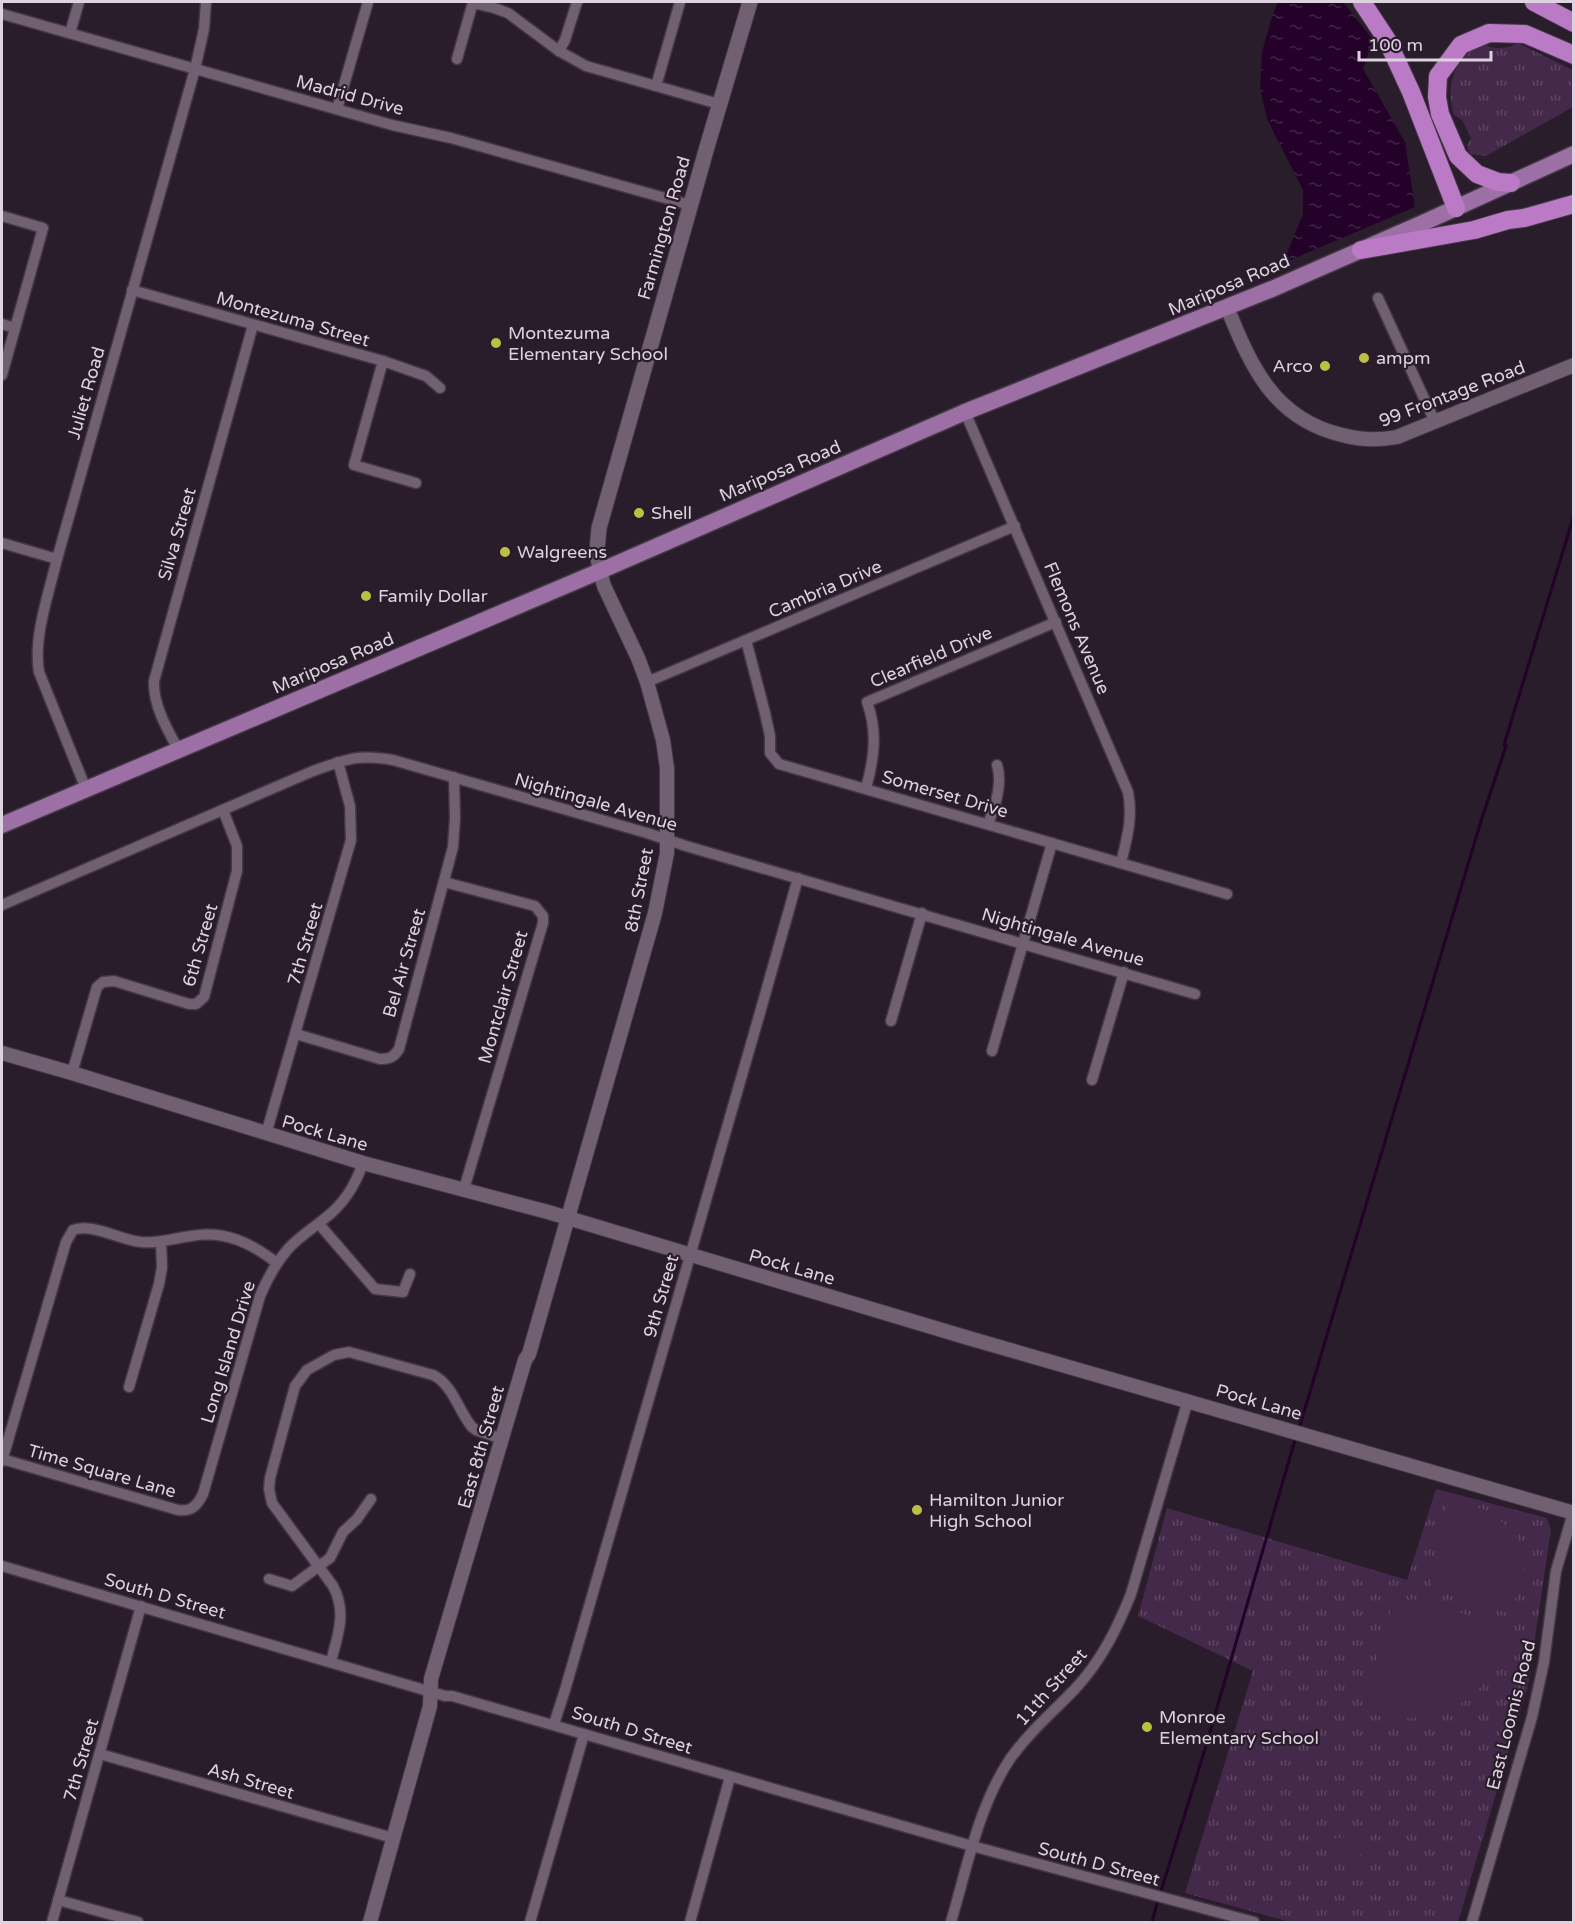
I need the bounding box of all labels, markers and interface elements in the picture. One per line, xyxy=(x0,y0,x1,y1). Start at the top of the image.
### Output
scale bar xyxy=(1359,24,1491,62)
text: 100 m xyxy=(1368,34,1423,56)
street label: Madrid Drive xyxy=(294,70,406,120)
street label: Farmington Road xyxy=(633,154,695,302)
street label: Mariposa Road xyxy=(1165,250,1293,320)
street label: Montezuma Street xyxy=(214,287,372,351)
place label: Montezuma Elementary School xyxy=(508,322,668,365)
marker: Montezuma Elementary School xyxy=(489,336,503,350)
street label: Juliet Road xyxy=(62,344,110,442)
place label: ampm xyxy=(1376,347,1431,369)
marker: ampm xyxy=(1357,351,1371,365)
place label: Arco xyxy=(1273,355,1313,377)
street label: 99 Frontage Road xyxy=(1376,356,1528,432)
marker: Arco xyxy=(1318,359,1332,373)
street label: Mariposa Road xyxy=(716,436,844,506)
street label: Silva Street xyxy=(153,485,201,583)
place label: Shell xyxy=(651,502,692,524)
marker: Shell xyxy=(632,506,646,520)
place label: Walgreens xyxy=(517,541,607,563)
marker: Walgreens xyxy=(498,545,512,559)
street label: Cambria Drive xyxy=(765,555,885,623)
street label: Flemons Avenue xyxy=(1039,558,1115,698)
place label: Family Dollar xyxy=(378,585,488,607)
marker: Family Dollar xyxy=(359,589,373,603)
street label: Clearfield Drive xyxy=(867,621,995,693)
street label: Mariposa Road xyxy=(269,628,397,698)
street label: Somerset Drive xyxy=(879,765,1011,823)
street label: Nightingale Avenue xyxy=(512,768,680,836)
street label: 8th Street xyxy=(620,846,658,934)
street label: 7th Street xyxy=(283,900,327,988)
street label: 6th Street xyxy=(178,901,222,989)
street label: Nightingale Avenue xyxy=(979,903,1147,971)
street label: Bel Air Street xyxy=(378,906,430,1020)
street label: Montclair Street xyxy=(474,928,533,1066)
street label: Pock Lane xyxy=(279,1110,371,1156)
street label: Pock Lane xyxy=(746,1244,838,1290)
street label: 9th Street xyxy=(639,1252,683,1340)
street label: Long Island Drive xyxy=(196,1278,260,1426)
street label: Pock Lane xyxy=(1213,1379,1305,1425)
street label: East 8th Street xyxy=(453,1383,509,1511)
street label: Time Square Lane xyxy=(25,1439,179,1503)
place label: Hamilton Junior High School xyxy=(929,1489,1064,1532)
marker: Hamilton Junior High School xyxy=(910,1503,924,1517)
street label: South D Street xyxy=(102,1568,228,1624)
street label: East Loomis Road xyxy=(1482,1638,1540,1792)
street label: 11th Street xyxy=(1011,1644,1092,1730)
street label: South D Street xyxy=(569,1701,695,1759)
place label: Monroe Elementary School xyxy=(1159,1706,1319,1749)
street label: 7th Street xyxy=(59,1716,103,1804)
marker: Monroe Elementary School xyxy=(1140,1720,1154,1734)
street label: Ash Street xyxy=(205,1758,297,1804)
street label: South D Street xyxy=(1036,1837,1162,1891)

